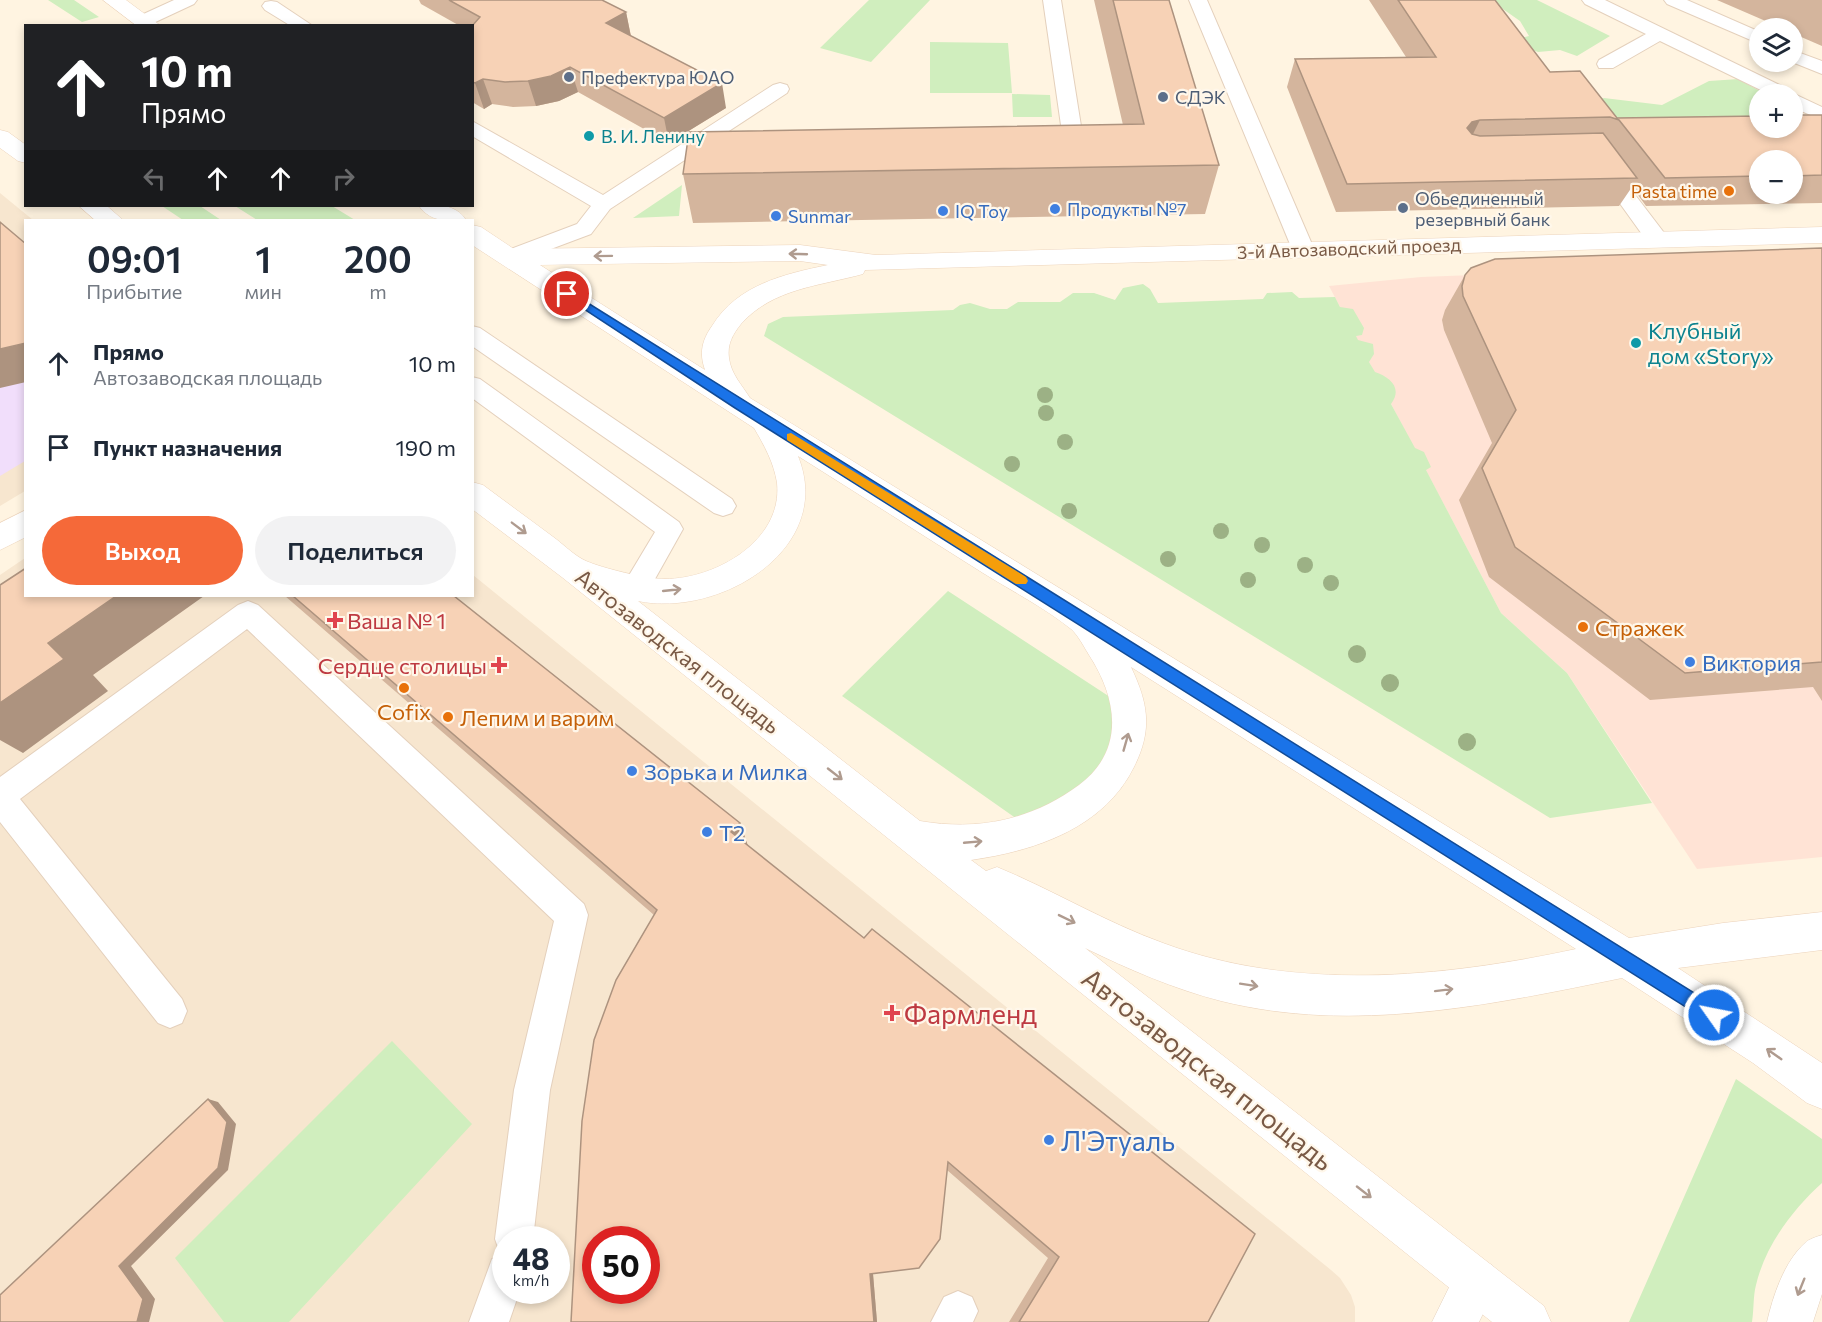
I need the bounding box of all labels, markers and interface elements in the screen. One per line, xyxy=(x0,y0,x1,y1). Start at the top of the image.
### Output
map controls xyxy=(1749,18,1803,204)
button: layers xyxy=(1749,18,1803,72)
text: 10 m xyxy=(141,44,233,96)
icon: ahead xyxy=(42,48,120,126)
place label: Префектура ЮАО xyxy=(581,66,734,88)
marker: Префектура ЮАО xyxy=(562,70,576,84)
button: + xyxy=(1749,84,1803,138)
place label: СДЭК xyxy=(1175,86,1226,108)
marker: СДЭК xyxy=(1156,90,1170,104)
text: Прямо xyxy=(141,96,226,129)
place label: В. И. Ленину xyxy=(601,125,705,147)
marker: В. И. Ленину xyxy=(582,129,596,143)
button: − xyxy=(1749,150,1803,204)
icon: left xyxy=(138,162,171,195)
icon: ahead xyxy=(201,162,234,195)
icon: ahead xyxy=(264,162,297,195)
icon: right xyxy=(327,162,360,195)
place label: Pasta time xyxy=(1631,180,1717,202)
marker: Pasta time xyxy=(1722,184,1736,198)
place label: Обьединенный резервный банк xyxy=(1415,187,1551,230)
place label: Продукты №7 xyxy=(1067,198,1187,220)
place label: IQ Toy xyxy=(955,200,1008,222)
marker: Обьединенный резервный банк xyxy=(1396,201,1410,215)
marker: Продукты №7 xyxy=(1048,202,1062,216)
marker: IQ Toy xyxy=(936,204,950,218)
place label: Sunmar xyxy=(788,205,851,227)
marker: Sunmar xyxy=(769,209,783,223)
street label: 3-й Автозаводский проезд xyxy=(1236,233,1462,263)
text: 09:01 xyxy=(87,236,182,280)
text: 1 xyxy=(255,236,271,280)
text: 200 xyxy=(344,236,412,280)
one-way arrow xyxy=(788,248,808,259)
one-way arrow xyxy=(593,250,613,262)
pin xyxy=(541,268,592,319)
icon: arrive xyxy=(550,277,583,310)
text: Прибытие xyxy=(86,279,182,303)
text: мин xyxy=(245,279,282,303)
text: m xyxy=(369,279,387,303)
place label: Клубный дом «Story» xyxy=(1648,317,1774,369)
marker: Клубный дом «Story» xyxy=(1629,336,1643,350)
text: Прямо xyxy=(93,338,164,365)
icon: ahead xyxy=(42,347,75,380)
text: 10 m xyxy=(409,350,456,377)
text: Автозаводская площадь xyxy=(93,365,322,389)
icon: arrive xyxy=(42,431,75,464)
text: Пункт назначения xyxy=(93,434,282,461)
text: 190 m xyxy=(395,434,456,461)
button: Выход xyxy=(42,516,243,585)
button: Поделиться xyxy=(255,516,456,585)
one-way arrow xyxy=(511,522,527,534)
street label: Автозаводская площадь xyxy=(570,563,786,739)
one-way arrow xyxy=(661,584,681,595)
place label: Ваша № 1 xyxy=(347,607,446,634)
marker: Ваша № 1 xyxy=(328,613,342,627)
place label: Стражек xyxy=(1595,614,1685,641)
marker: Стражек xyxy=(1576,620,1590,634)
place label: Виктория xyxy=(1702,649,1801,676)
place label: Сердце столицы xyxy=(318,652,487,679)
marker: Виктория xyxy=(1683,655,1697,669)
marker: Сердце столицы xyxy=(492,658,506,672)
marker: Cofix xyxy=(397,681,411,695)
place label: Cofix xyxy=(377,698,431,725)
place label: Лепим и варим xyxy=(460,704,614,731)
marker: Лепим и варим xyxy=(441,710,455,724)
one-way arrow xyxy=(1120,733,1132,752)
place label: Зорька и Милка xyxy=(644,758,808,785)
marker: Зорька и Милка xyxy=(625,764,639,778)
one-way arrow xyxy=(827,768,843,781)
place label: T2 xyxy=(719,819,745,846)
marker: T2 xyxy=(700,825,714,839)
one-way arrow xyxy=(962,836,982,847)
one-way arrow xyxy=(1058,914,1076,926)
street label: Автозаводская площадь xyxy=(1076,961,1340,1177)
one-way arrow xyxy=(1239,979,1259,990)
position arrow xyxy=(1682,983,1746,1047)
one-way arrow xyxy=(1433,984,1453,995)
place label: Фармленд xyxy=(904,997,1037,1030)
marker: Фармленд xyxy=(885,1006,899,1020)
one-way arrow xyxy=(1767,1048,1783,1060)
place label: Л'Этуаль xyxy=(1061,1124,1175,1157)
marker: Л'Этуаль xyxy=(1042,1133,1056,1147)
one-way arrow xyxy=(1356,1186,1372,1199)
speed limit sign: 50 xyxy=(582,1226,660,1304)
text: 48 xyxy=(513,1239,549,1276)
text: km/h xyxy=(513,1271,549,1289)
one-way arrow xyxy=(1795,1277,1806,1296)

